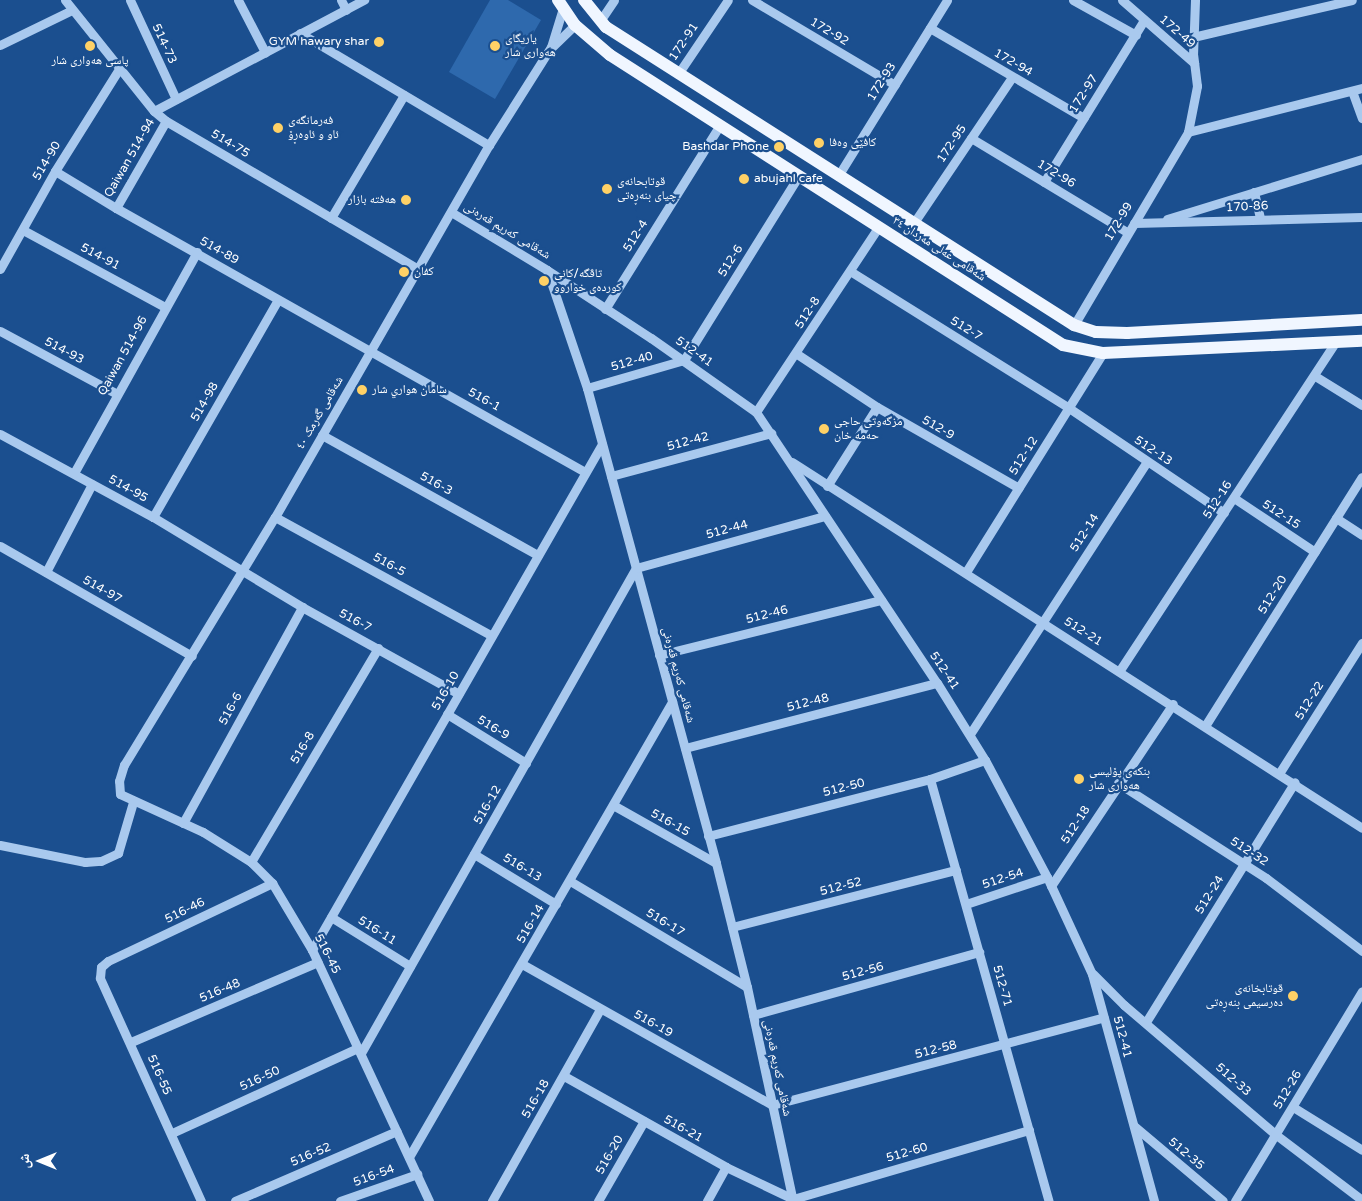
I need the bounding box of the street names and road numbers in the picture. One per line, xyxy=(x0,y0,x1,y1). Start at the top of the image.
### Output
street label: 172-49 xyxy=(1156,13,1198,51)
street label: 172-92 xyxy=(807,15,851,49)
street label: 172-91 xyxy=(666,20,702,64)
street label: 514-73 xyxy=(149,22,179,66)
street label: 172-94 xyxy=(991,46,1035,80)
street label: 172-93 xyxy=(865,60,899,104)
street label: 172-97 xyxy=(1067,72,1101,116)
street label: Qaiwan 514-94 xyxy=(102,116,158,200)
street label: 172-95 xyxy=(934,122,970,166)
street label: 514-75 xyxy=(208,127,252,161)
street label: 514-90 xyxy=(30,139,64,183)
street label: 172-96 xyxy=(1034,157,1078,191)
street label: شەقامی کەریم قەرەنی xyxy=(461,199,553,263)
street label: 170-86 xyxy=(1225,199,1269,215)
street label: 172-99 xyxy=(1102,200,1136,244)
street label: شەقامی عەلی مەردان ٣٤ xyxy=(890,214,988,284)
street label: 512-4 xyxy=(621,217,651,255)
street label: 514-89 xyxy=(197,234,241,268)
street label: 514-91 xyxy=(78,241,122,273)
street label: 512-6 xyxy=(716,242,746,280)
street label: 512-8 xyxy=(792,294,824,332)
street label: Qaiwan 514-96 xyxy=(95,314,151,398)
street label: 512-7 xyxy=(947,314,985,344)
street label: 512-41 xyxy=(672,334,716,370)
street label: 514-93 xyxy=(42,335,86,367)
street label: 512-40 xyxy=(609,349,655,375)
street label: شەقامی گەرمک ٤٠ xyxy=(293,374,347,452)
street label: 514-98 xyxy=(188,380,222,424)
street label: 516-1 xyxy=(465,385,503,415)
street label: 512-9 xyxy=(919,413,957,443)
street label: 512-42 xyxy=(666,430,710,454)
street label: 512-13 xyxy=(1131,433,1175,469)
street label: 512-12 xyxy=(1007,434,1041,478)
street label: 516-3 xyxy=(417,469,455,499)
street label: 514-95 xyxy=(106,472,150,506)
street label: 512-16 xyxy=(1200,478,1236,522)
street label: 512-15 xyxy=(1259,497,1303,533)
street label: 512-14 xyxy=(1067,511,1103,555)
street label: 512-44 xyxy=(705,518,749,542)
street label: 516-5 xyxy=(370,550,408,580)
street label: 514-97 xyxy=(80,573,124,607)
street label: 512-20 xyxy=(1256,573,1290,617)
street label: 512-46 xyxy=(745,603,789,627)
street label: 516-7 xyxy=(336,606,374,636)
street label: 512-21 xyxy=(1061,615,1105,649)
street label: شەقامی کەریم قەرەنی xyxy=(658,626,698,724)
street label: 512-41 xyxy=(926,649,962,693)
street label: 516-10 xyxy=(429,669,463,713)
street label: 512-22 xyxy=(1293,679,1327,723)
street label: 516-6 xyxy=(216,690,246,728)
street label: 512-48 xyxy=(786,691,830,715)
street label: 516-9 xyxy=(474,713,512,743)
street label: 516-8 xyxy=(288,729,318,767)
street label: 512-50 xyxy=(822,776,866,800)
street label: 516-12 xyxy=(471,783,505,827)
street label: 512-18 xyxy=(1058,803,1094,847)
street label: 516-15 xyxy=(648,806,692,840)
street label: 512-32 xyxy=(1227,834,1271,870)
street label: 516-13 xyxy=(500,851,544,885)
street label: 512-54 xyxy=(981,866,1025,892)
street label: 512-24 xyxy=(1193,873,1227,917)
street label: 512-52 xyxy=(819,875,863,899)
street label: 516-46 xyxy=(163,895,207,927)
street label: 516-14 xyxy=(514,902,548,946)
street label: 516-17 xyxy=(643,906,687,940)
street label: 516-11 xyxy=(355,914,399,948)
street label: 516-45 xyxy=(311,932,343,976)
street label: 512-56 xyxy=(841,960,885,984)
street label: 512-71 xyxy=(989,964,1015,1008)
street label: 516-48 xyxy=(198,976,242,1006)
street label: 516-19 xyxy=(631,1007,675,1041)
street label: 512-41 xyxy=(1110,1015,1134,1059)
street label: شەقامی کەریم قەرەنی xyxy=(760,1018,794,1118)
street label: 512-58 xyxy=(914,1038,958,1062)
street label: 516-55 xyxy=(144,1053,174,1097)
street label: 512-33 xyxy=(1212,1061,1254,1099)
street label: 516-50 xyxy=(238,1063,282,1095)
street label: 512-26 xyxy=(1271,1068,1305,1112)
street label: 516-18 xyxy=(519,1077,553,1121)
street label: 516-21 xyxy=(661,1112,705,1146)
street label: 516-20 xyxy=(593,1133,627,1177)
street label: 512-35 xyxy=(1165,1135,1207,1173)
street label: 516-52 xyxy=(289,1140,333,1170)
street label: 512-60 xyxy=(885,1140,929,1166)
street label: 516-54 xyxy=(352,1162,396,1190)

